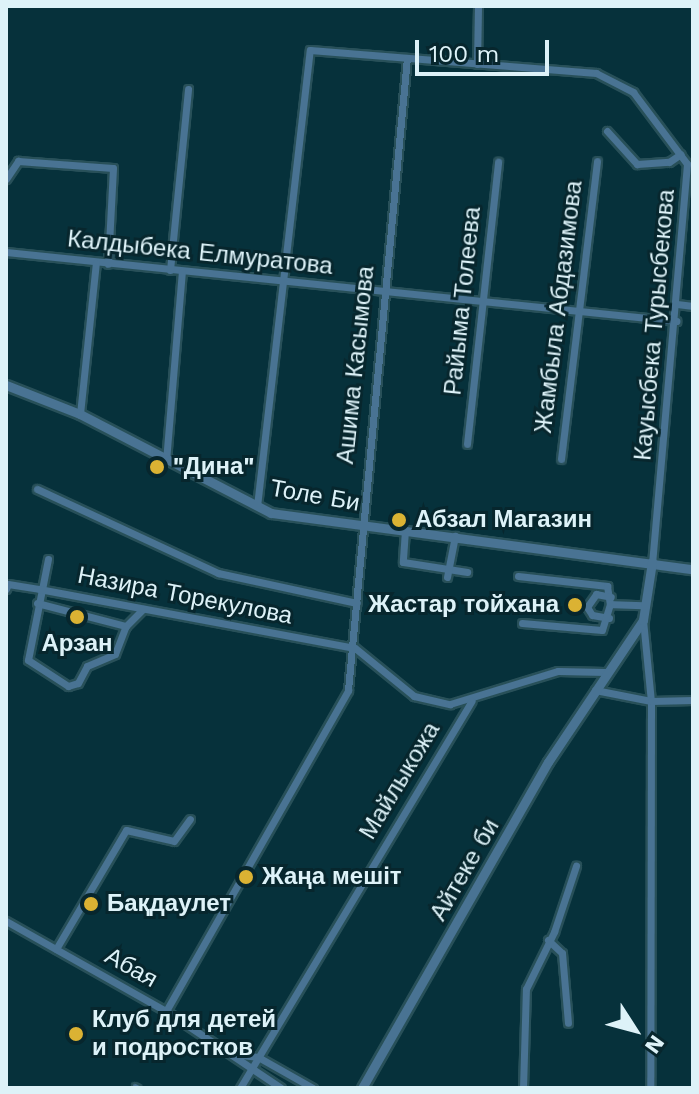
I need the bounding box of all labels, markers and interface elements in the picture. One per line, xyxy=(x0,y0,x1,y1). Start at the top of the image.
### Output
scale bar xyxy=(419,24,553,74)
text: 100 m xyxy=(429,40,499,68)
street label: Жамбыла Абдазимова xyxy=(529,179,589,435)
street label: Кауысбека Турысбекова xyxy=(629,188,681,462)
street label: Райыма Толеева xyxy=(439,205,487,397)
street label: Калдыбека Елмуратова xyxy=(66,225,334,281)
street label: Ашима Касымова xyxy=(331,265,381,465)
place label: "Дина" xyxy=(173,453,254,481)
marker: "Дина" xyxy=(148,458,166,476)
street label: Толе Би xyxy=(268,474,362,518)
place label: Абзал Магазин xyxy=(415,506,592,534)
marker: Абзал Магазин xyxy=(390,511,408,529)
street label: Назира Торекулова xyxy=(75,561,295,631)
place label: Жастар тойхана xyxy=(368,591,559,619)
marker: Жастар тойхана xyxy=(566,596,584,614)
marker: Арзан xyxy=(68,608,86,626)
place label: Арзан xyxy=(41,630,113,658)
street label: Майлыкожа xyxy=(354,717,446,845)
street label: Айтеке би xyxy=(424,814,506,926)
place label: Жаңа мешіт xyxy=(262,863,402,891)
marker: Жаңа мешіт xyxy=(237,868,255,886)
place label: Бақдаулет xyxy=(107,890,231,918)
marker: Бақдаулет xyxy=(82,895,100,913)
street label: Абая xyxy=(100,942,162,994)
north arrow xyxy=(595,990,675,1070)
place label: Клуб для детей и подростков xyxy=(92,1006,276,1062)
marker: Клуб для детей и подростков xyxy=(67,1025,85,1043)
text: N xyxy=(640,1030,670,1058)

